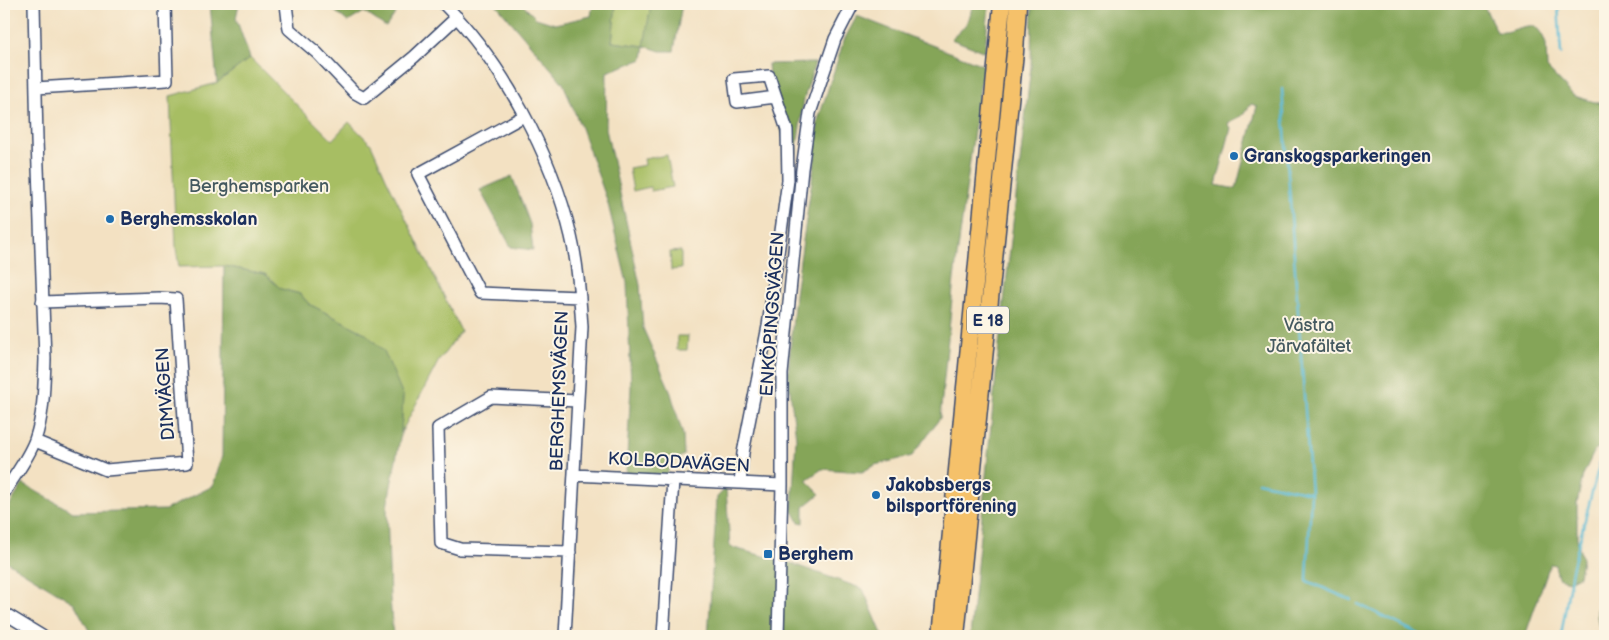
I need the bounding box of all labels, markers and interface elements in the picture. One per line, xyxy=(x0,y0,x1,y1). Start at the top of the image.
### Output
place label: Granskogsparkeringen xyxy=(1244,146,1431,167)
marker: Granskogsparkeringen xyxy=(1228,150,1240,162)
park label: Berghemsparken xyxy=(189,176,329,197)
place label: Berghemsskolan xyxy=(120,209,257,230)
marker: Berghemsskolan xyxy=(104,213,116,225)
street label: ENKÖPINGSVÄGEN xyxy=(755,231,789,397)
road number: E 18 xyxy=(967,306,1009,334)
street label: BERGHEMSVÄGEN xyxy=(545,310,573,472)
park label: Västra Järvafältet xyxy=(1267,315,1352,357)
street label: DIMVÄGEN xyxy=(151,347,179,441)
street label: KOLBODAVÄGEN xyxy=(607,447,751,477)
place label: Jakobsbergs bilsportförening xyxy=(886,475,1017,517)
marker: Jakobsbergs bilsportförening xyxy=(870,489,882,501)
place label: Berghem xyxy=(778,544,854,565)
marker: Berghem xyxy=(762,548,774,560)

